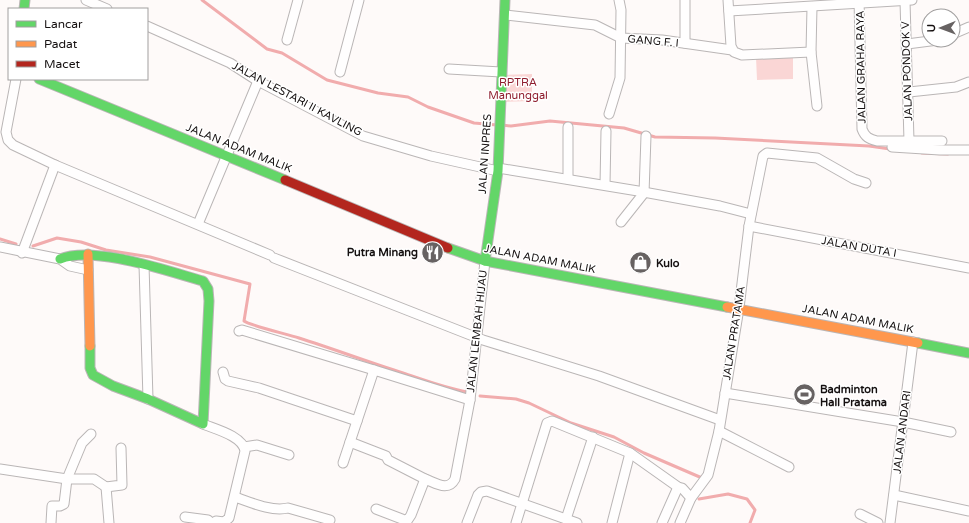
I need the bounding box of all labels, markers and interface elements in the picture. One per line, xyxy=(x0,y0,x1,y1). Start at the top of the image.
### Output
legend xyxy=(8,8,148,80)
north arrow xyxy=(921,8,961,48)
street label: JALAN GRAHA RAYA xyxy=(854,10,868,124)
text: Lancar xyxy=(44,17,83,31)
street label: JALAN PONDOK V xyxy=(899,21,915,121)
text: U xyxy=(925,24,938,32)
street label: GANG F. I xyxy=(627,32,679,50)
text: Padat xyxy=(44,37,78,51)
text: Macet xyxy=(44,57,80,71)
street label: JALAN LESTARI II KAVLING xyxy=(230,59,364,139)
park label: RPTRA Manunggal xyxy=(488,76,548,102)
street label: JALAN INPRES xyxy=(476,113,494,195)
street label: JALAN ADAM MALIK xyxy=(184,121,294,175)
street label: JALAN DUTA I xyxy=(820,234,898,260)
restaurant icon: Putra Minang xyxy=(420,239,446,265)
street label: JALAN ADAM MALIK xyxy=(483,242,597,276)
place label: Putra Minang xyxy=(347,246,418,260)
shop icon: Kulo xyxy=(627,250,653,276)
place label: Kulo xyxy=(656,257,680,270)
street label: JALAN LEMBAH HIJAU xyxy=(464,269,490,393)
street label: JALAN PRATAMA xyxy=(720,285,748,381)
street label: JALAN ADAM MALIK xyxy=(801,302,915,336)
sports icon: Badminton Hall Pratama xyxy=(791,382,817,408)
place label: Badminton Hall Pratama xyxy=(820,383,887,409)
street label: JALAN ANDARI xyxy=(890,390,914,474)

